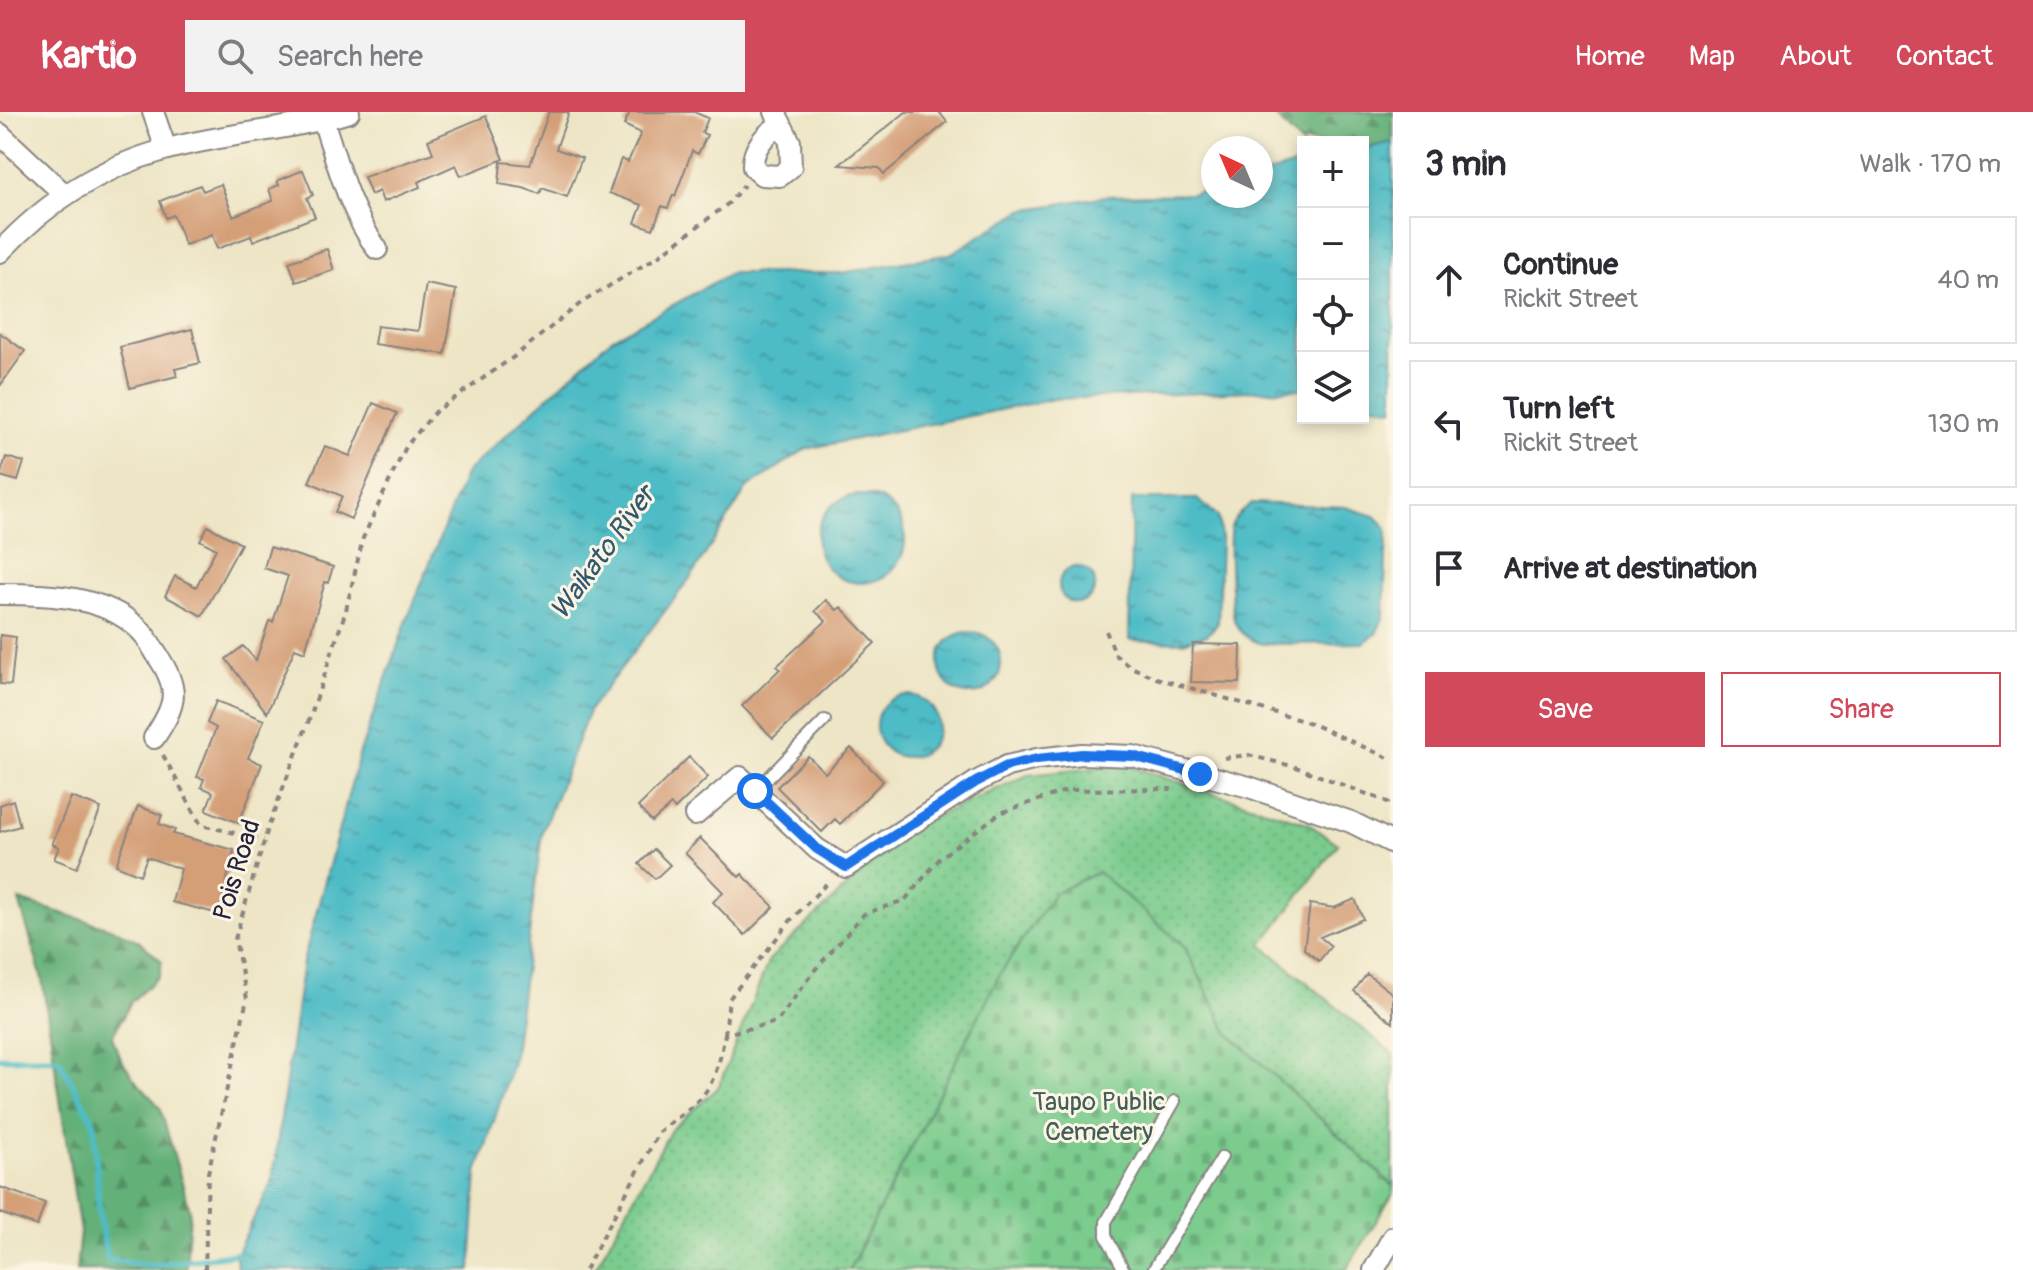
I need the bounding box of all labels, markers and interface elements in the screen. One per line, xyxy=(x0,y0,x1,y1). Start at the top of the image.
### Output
search box xyxy=(185,20,745,92)
text: Kartio xyxy=(40,32,137,80)
icon: search xyxy=(213,34,257,78)
text: Search here xyxy=(277,38,423,75)
text: Home xyxy=(1574,39,1645,74)
text: Map xyxy=(1689,39,1735,74)
text: About xyxy=(1779,39,1852,74)
text: Contact xyxy=(1896,39,1993,74)
north arrow xyxy=(1201,136,1273,208)
map controls xyxy=(1297,136,1369,424)
button: + xyxy=(1297,136,1369,208)
text: 3 min xyxy=(1425,143,1507,186)
text: Walk · 170 m xyxy=(1860,148,2001,180)
button: − xyxy=(1297,208,1369,280)
text: Continue xyxy=(1503,246,1618,283)
icon: ahead xyxy=(1427,258,1471,302)
text: 40 m xyxy=(1937,264,1999,296)
button: locate xyxy=(1297,280,1369,352)
text: Rickit Street xyxy=(1503,283,1638,315)
button: layers xyxy=(1297,352,1369,424)
text: Turn left xyxy=(1503,390,1614,427)
icon: left xyxy=(1427,402,1471,446)
text: 130 m xyxy=(1928,408,1999,440)
text: Rickit Street xyxy=(1503,427,1638,459)
water label: Waikato River xyxy=(543,477,665,627)
icon: arrive xyxy=(1427,546,1471,590)
text: Arrive at destination xyxy=(1503,550,1757,587)
button: Save xyxy=(1425,672,1705,747)
button: Share xyxy=(1721,672,2001,747)
route end xyxy=(1182,756,1218,792)
route start xyxy=(737,773,773,809)
street label: Pois Road xyxy=(206,816,268,924)
park label: Taupo Public Cemetery xyxy=(1032,1086,1166,1148)

